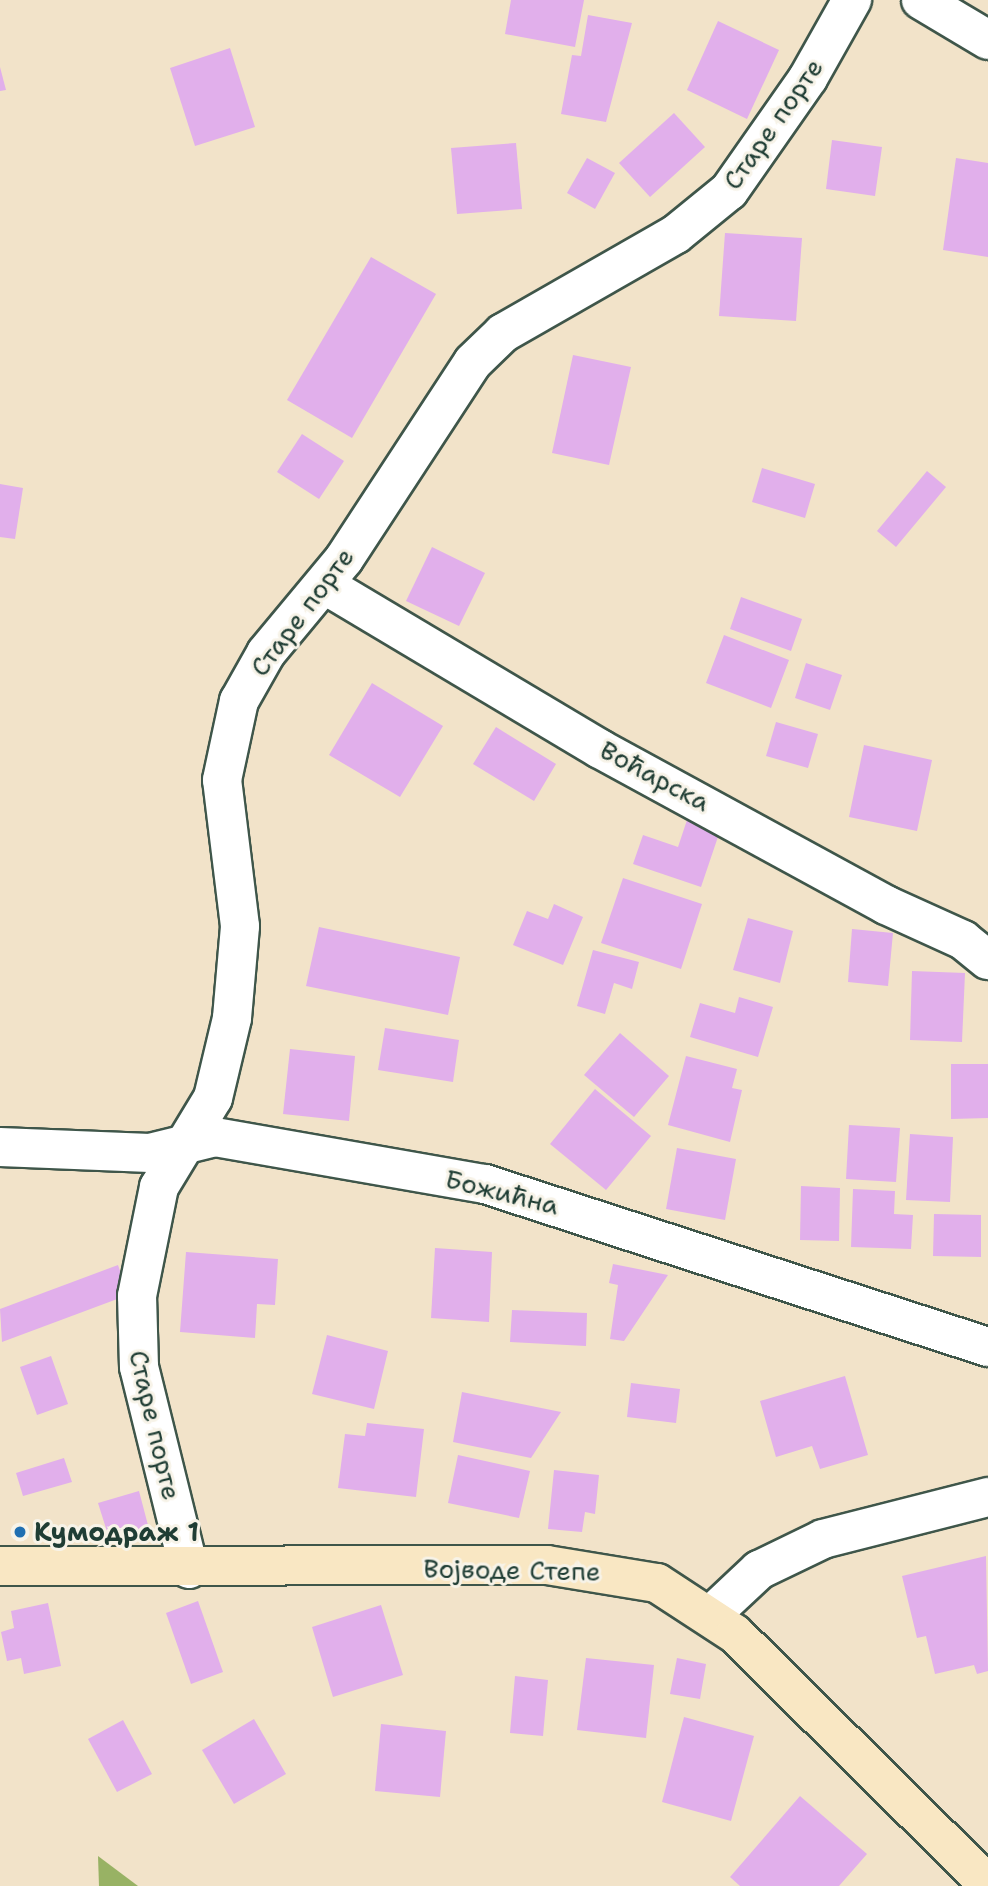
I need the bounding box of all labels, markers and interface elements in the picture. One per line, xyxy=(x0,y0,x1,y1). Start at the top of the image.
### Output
street label: Старе порте xyxy=(716,53,830,195)
street label: Старе порте xyxy=(244,542,360,682)
street label: Воћарска xyxy=(595,734,715,818)
street label: Божићна xyxy=(442,1163,562,1221)
street label: Старе порте xyxy=(123,1347,187,1503)
place label: Кумодраж 1 xyxy=(34,1516,199,1548)
marker: Кумодраж 1 xyxy=(12,1524,28,1540)
street label: Војводе Степе xyxy=(423,1553,601,1587)

